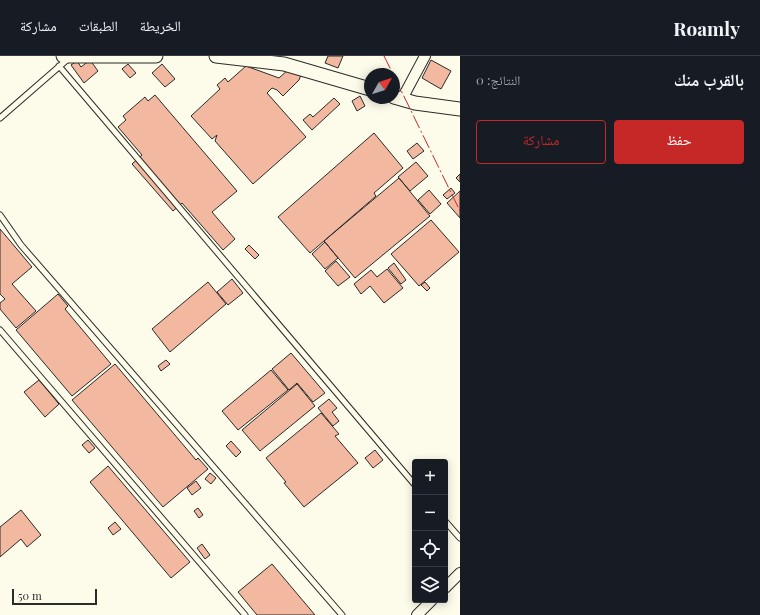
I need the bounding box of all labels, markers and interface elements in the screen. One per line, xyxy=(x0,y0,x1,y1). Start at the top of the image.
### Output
text: Roamly xyxy=(673,15,740,41)
text: مشاركة xyxy=(20,16,57,35)
text: الطبقات xyxy=(79,16,118,35)
text: الخريطة xyxy=(140,16,181,35)
north arrow xyxy=(364,68,400,104)
text: بالقرب منك xyxy=(674,68,744,90)
text: النتائج: 0 xyxy=(476,71,520,88)
button: مشاركة xyxy=(476,120,606,164)
button: حفظ xyxy=(614,120,744,164)
map controls xyxy=(412,459,448,603)
button: + xyxy=(412,459,448,495)
button: − xyxy=(412,495,448,531)
button: locate xyxy=(412,531,448,567)
button: layers xyxy=(412,567,448,603)
scale bar xyxy=(12,587,97,606)
text: 50 m xyxy=(18,588,42,603)

